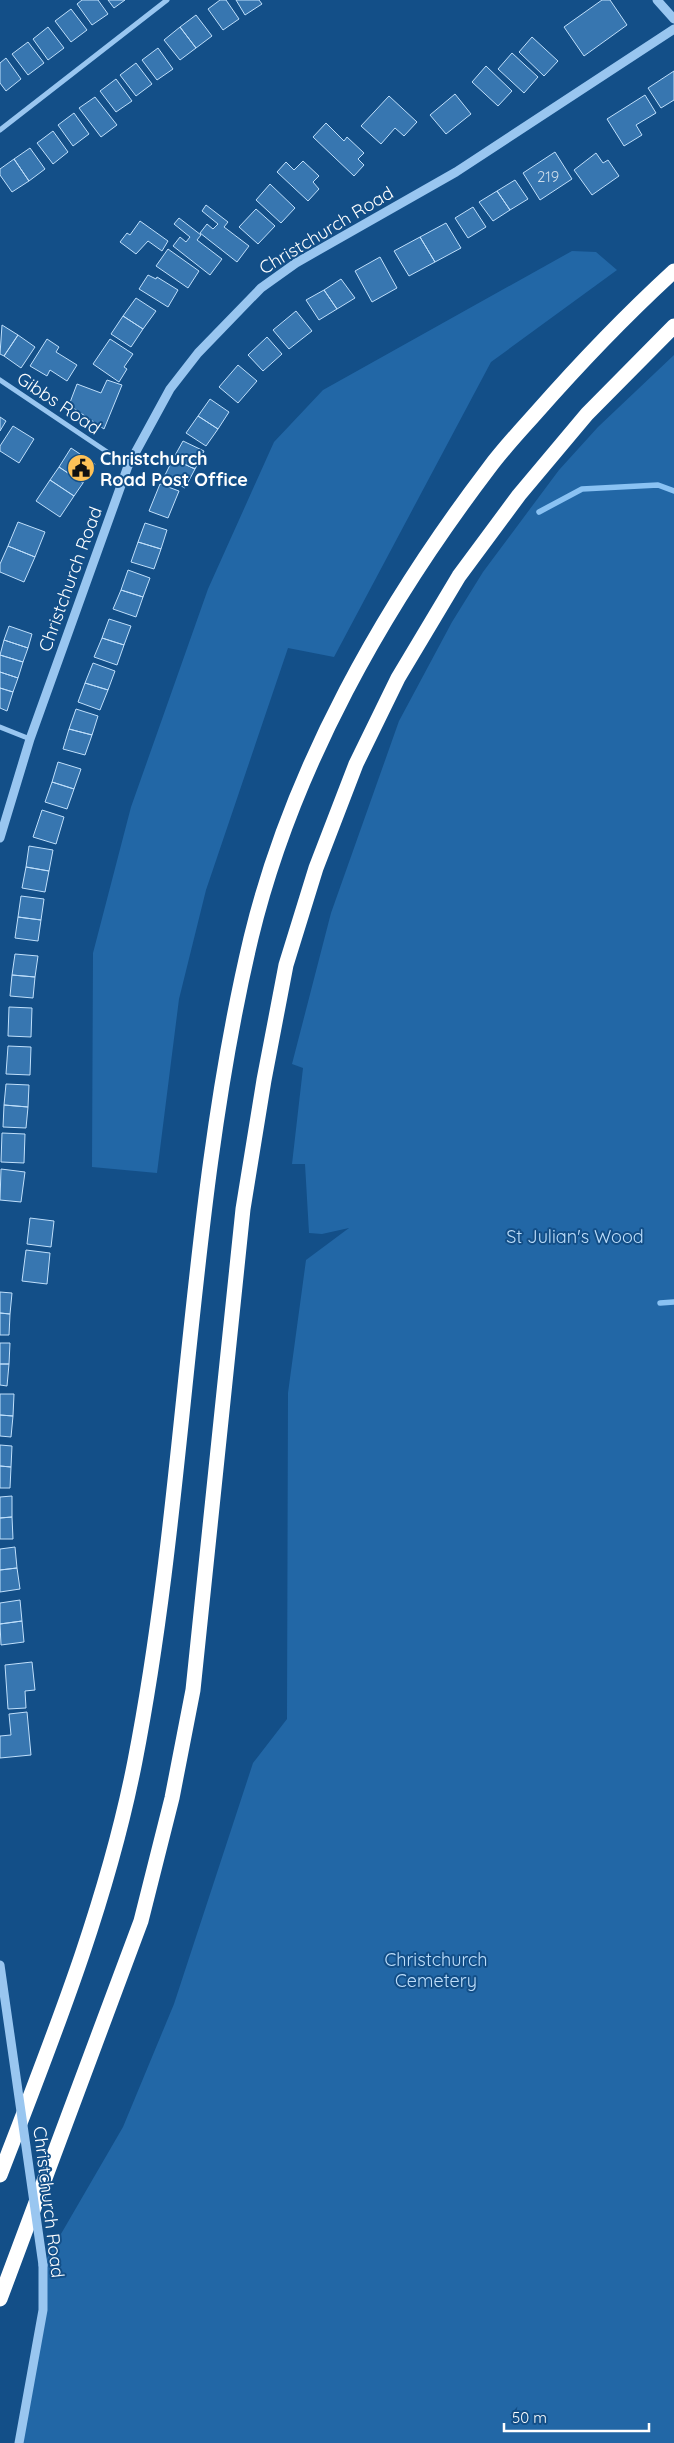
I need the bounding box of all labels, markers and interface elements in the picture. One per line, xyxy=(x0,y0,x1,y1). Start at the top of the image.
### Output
house number: 219 xyxy=(537,167,559,186)
street label: Christchurch Road xyxy=(255,181,397,279)
street label: Gibbs Road xyxy=(13,367,105,439)
place label: Christchurch Road Post Office xyxy=(100,447,248,491)
public building icon: Christchurch Road Post Office xyxy=(66,453,96,483)
street label: Christchurch Road xyxy=(33,503,107,655)
park label: St Julian's Wood xyxy=(506,1225,644,1248)
park label: Christchurch Cemetery xyxy=(384,1948,488,1992)
street label: Christchurch Road xyxy=(28,2125,70,2279)
scale bar xyxy=(504,2400,649,2432)
text: 50 m xyxy=(512,2408,547,2427)

